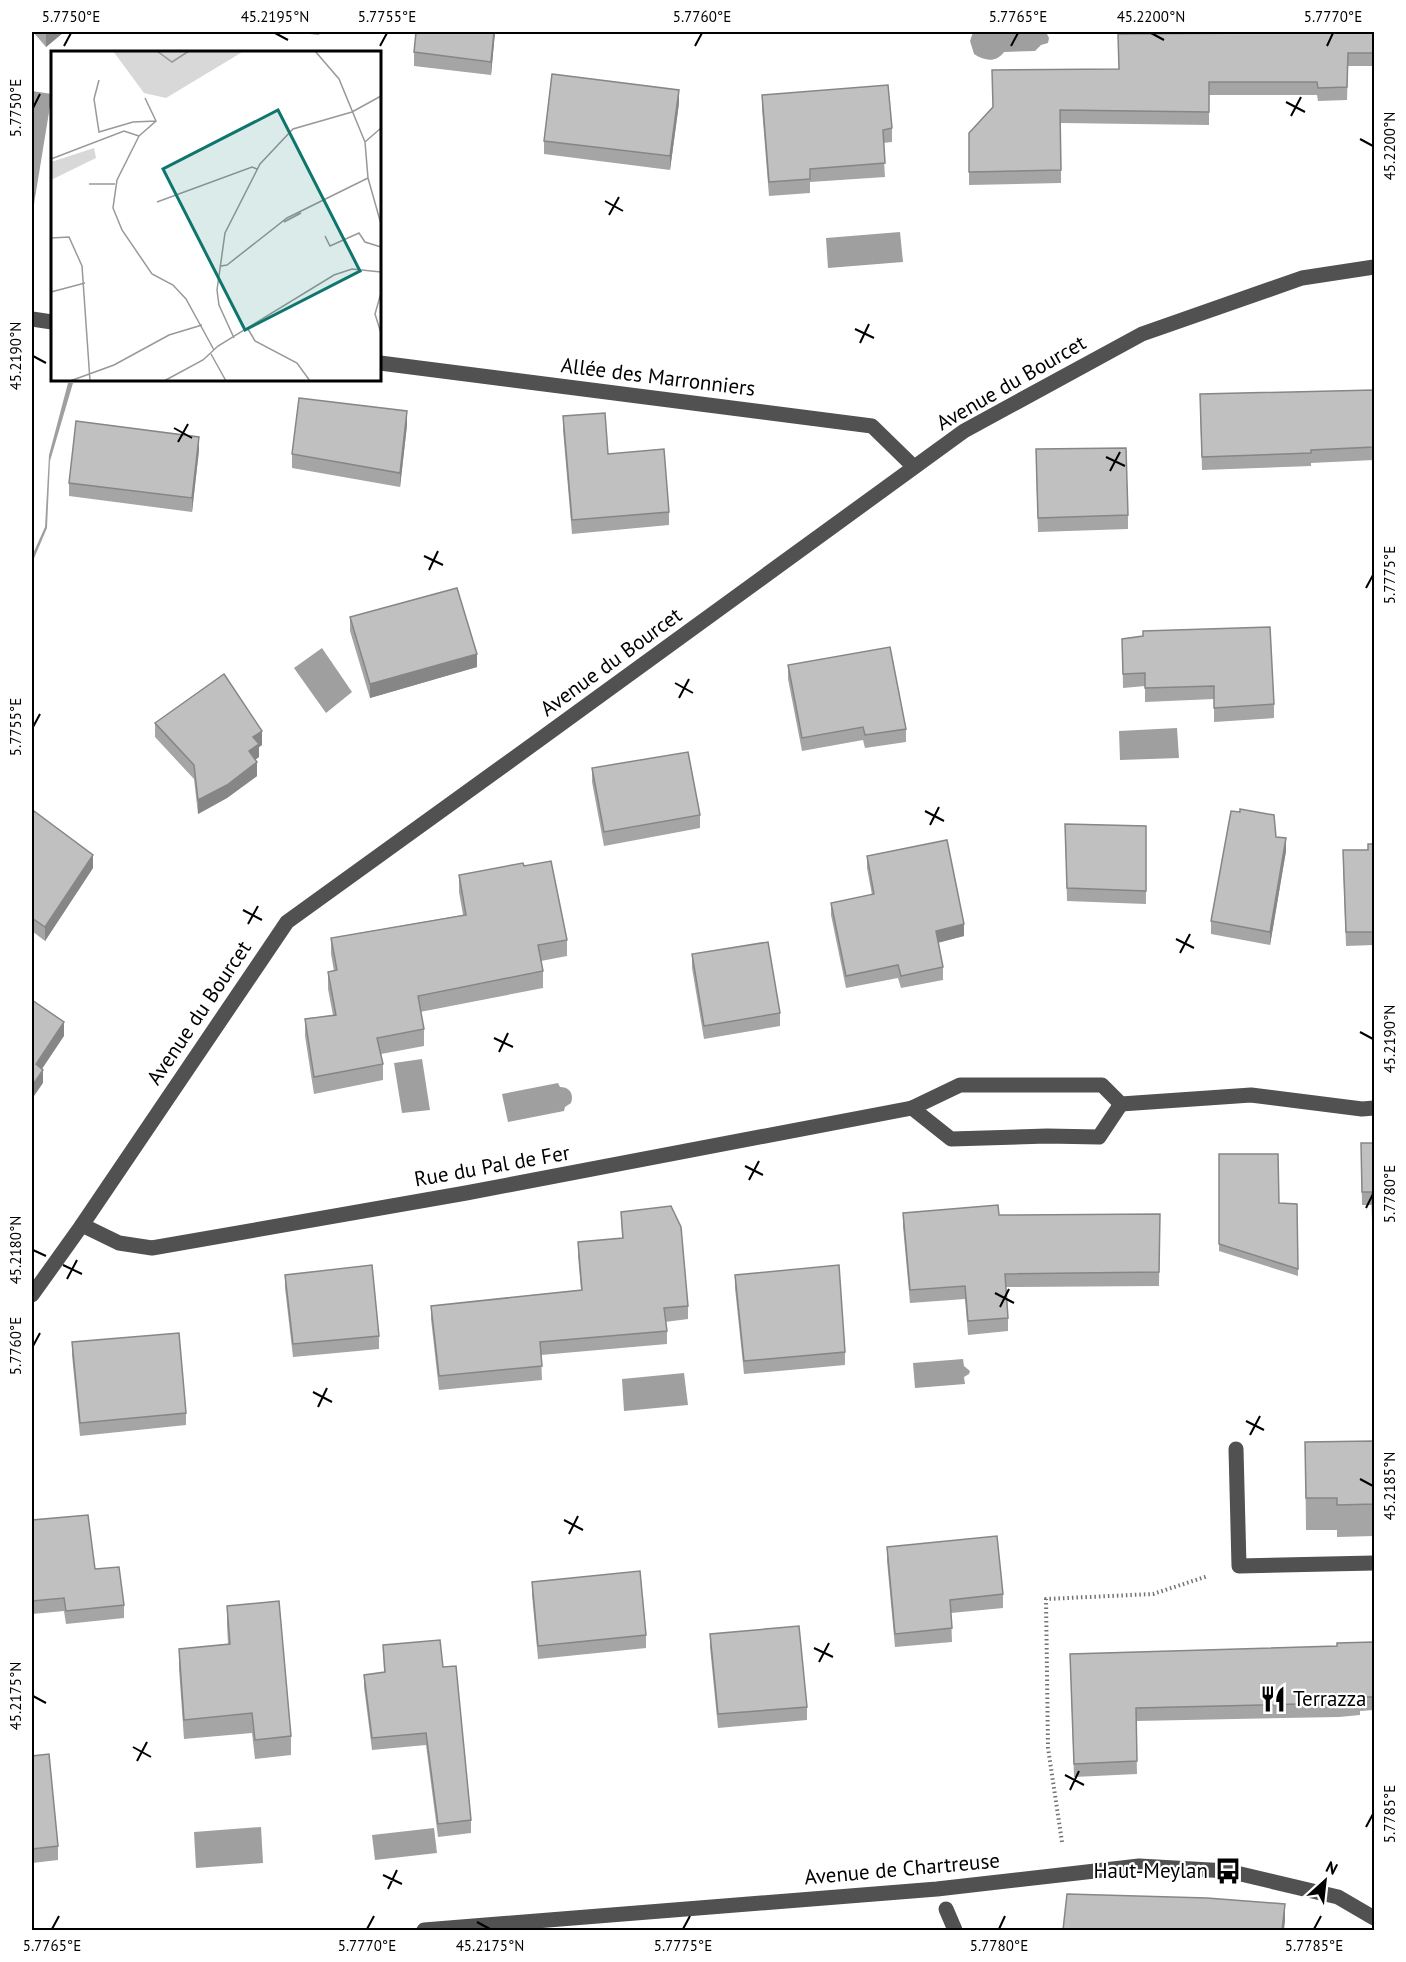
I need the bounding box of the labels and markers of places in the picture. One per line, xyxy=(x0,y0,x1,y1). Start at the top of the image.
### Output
restaurant icon: Terrazza xyxy=(1258,1684,1288,1714)
place label: Terrazza xyxy=(1293,1685,1367,1712)
bus stop icon: Haut-Meylan xyxy=(1213,1856,1243,1886)
place label: Haut-Meylan xyxy=(1094,1857,1208,1884)

